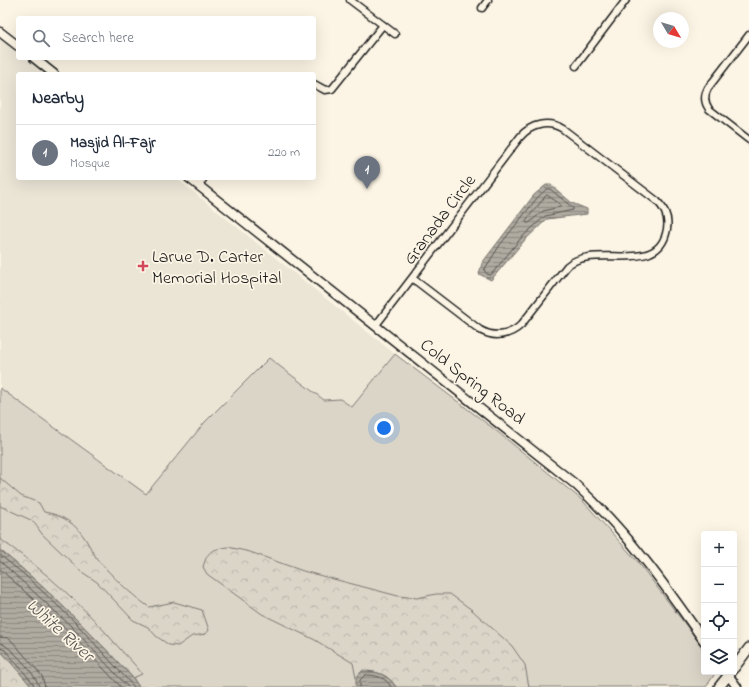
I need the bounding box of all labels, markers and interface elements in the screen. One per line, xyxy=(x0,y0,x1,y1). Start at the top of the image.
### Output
north arrow xyxy=(653,12,689,48)
search box xyxy=(16,16,316,60)
icon: search xyxy=(30,27,52,49)
text: Search here xyxy=(62,27,134,49)
text: Nearby xyxy=(32,86,84,111)
text: Masjid Al-Fajr xyxy=(70,132,156,154)
text: 1 xyxy=(43,143,47,162)
text: 220 m xyxy=(268,143,300,162)
text: Mosque xyxy=(70,154,110,173)
pin: 1 xyxy=(354,156,380,189)
street label: Granada Circle xyxy=(398,169,484,271)
place label: Larue D. Carter Memorial Hospital xyxy=(152,245,281,292)
marker: Larue D. Carter Memorial Hospital xyxy=(137,260,149,272)
street label: Cold Spring Road xyxy=(413,333,530,433)
your location xyxy=(374,418,394,438)
map controls xyxy=(701,531,737,675)
button: + xyxy=(701,531,737,567)
button: − xyxy=(701,567,737,603)
water label: White River xyxy=(19,593,101,670)
button: locate xyxy=(701,603,737,639)
button: layers xyxy=(701,639,737,675)

